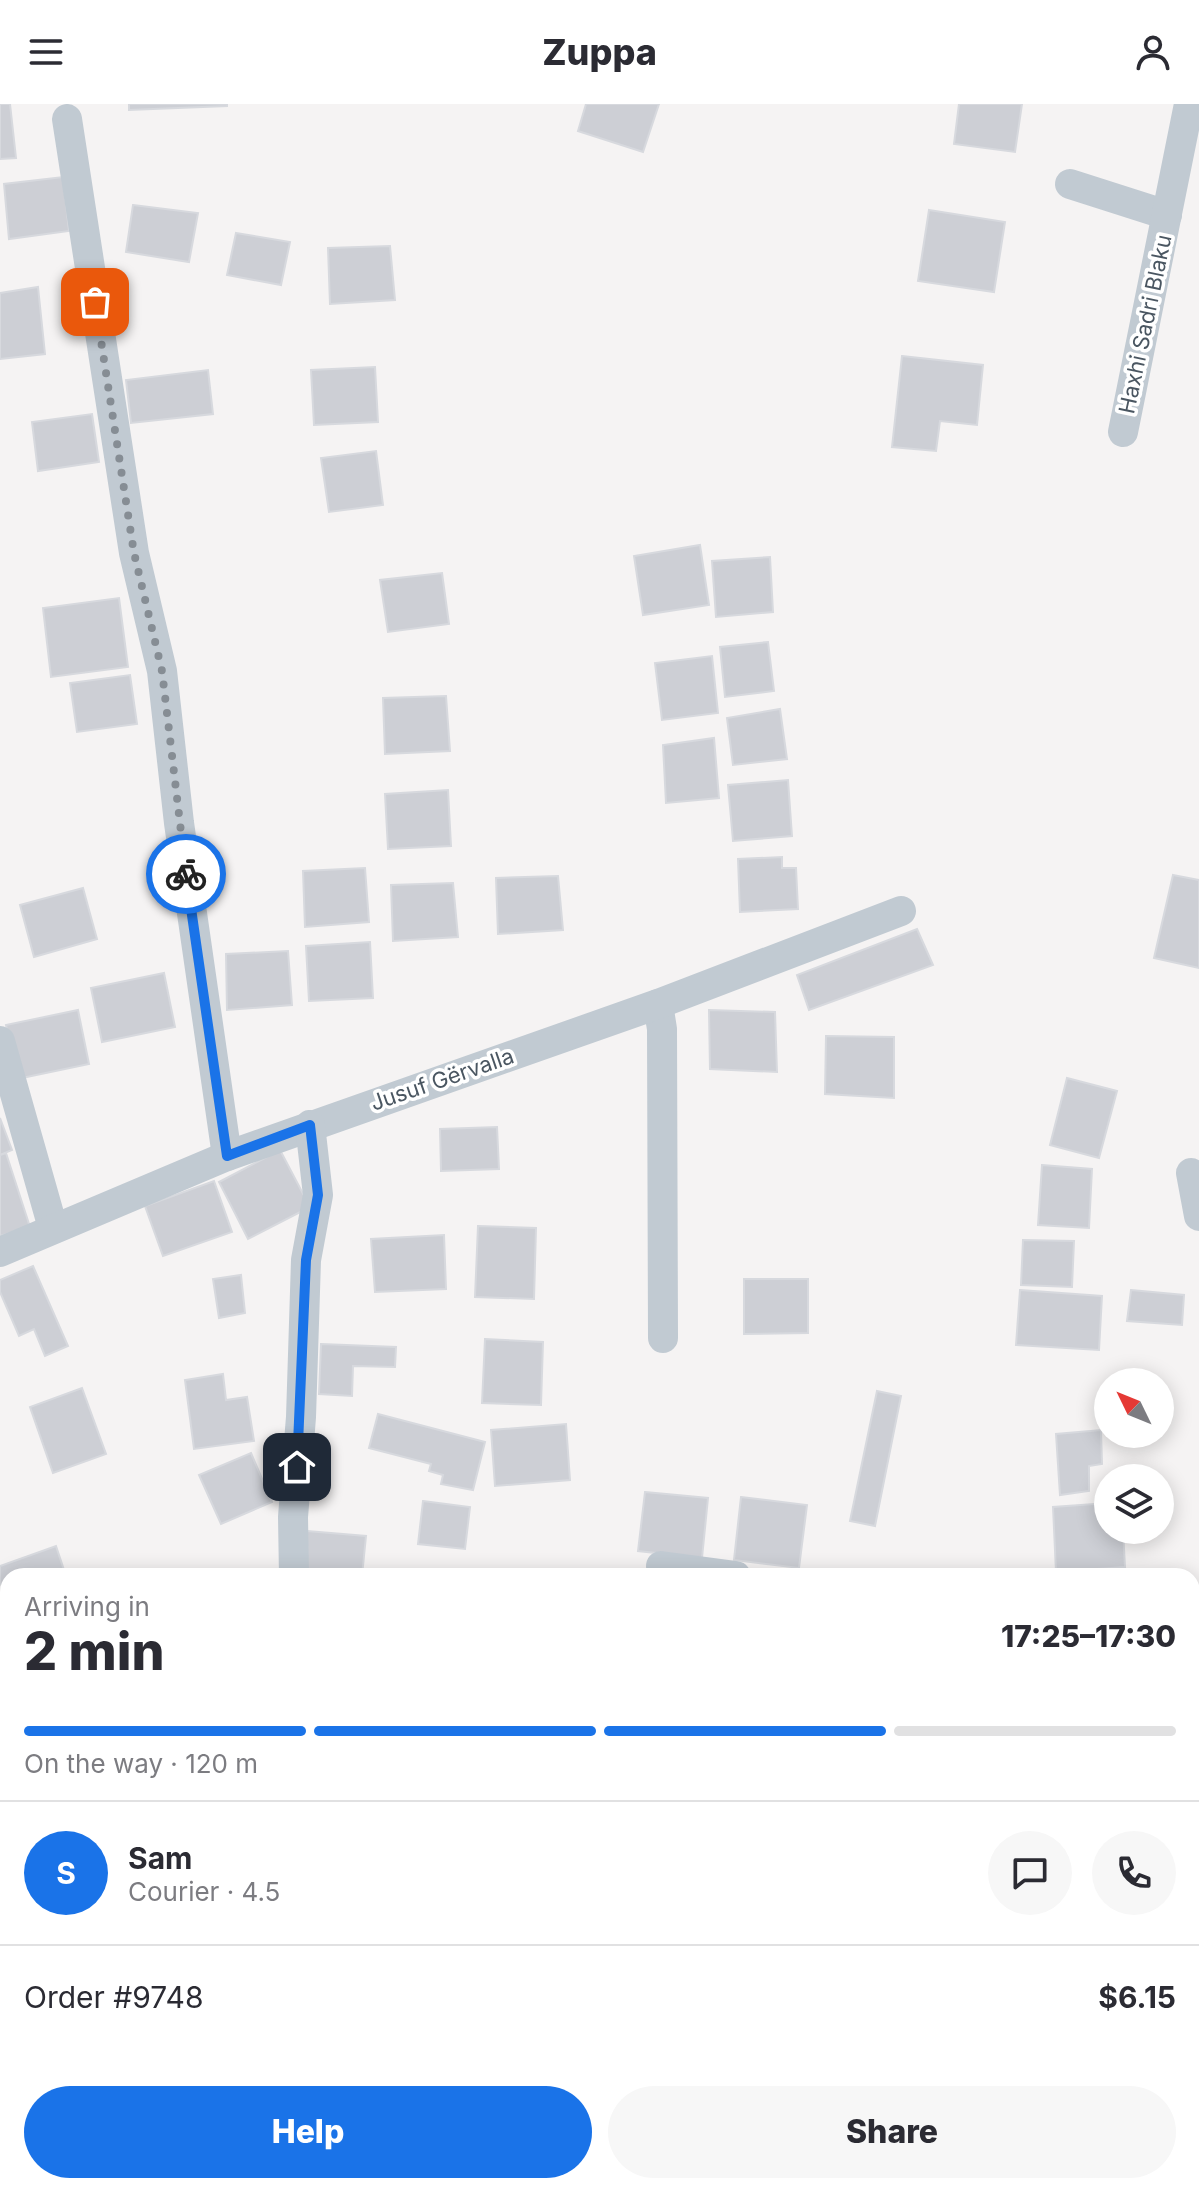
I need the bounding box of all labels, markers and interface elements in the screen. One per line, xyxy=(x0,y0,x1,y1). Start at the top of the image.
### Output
icon: menu xyxy=(24,30,68,74)
text: Zuppa xyxy=(542,30,657,74)
icon: person xyxy=(1131,30,1175,74)
street label: Haxhi Sadri Blaku xyxy=(1113,232,1177,416)
pin xyxy=(61,268,129,336)
icon: bag xyxy=(73,280,117,324)
courier xyxy=(146,834,226,914)
icon: bike xyxy=(164,852,208,896)
street label: Jusuf Gërvalla xyxy=(367,1042,517,1116)
north arrow xyxy=(1094,1368,1174,1448)
map controls xyxy=(1094,1368,1174,1544)
pin xyxy=(263,1433,331,1501)
icon: home xyxy=(275,1445,319,1489)
button: layers xyxy=(1094,1464,1174,1544)
text: Arriving in xyxy=(24,1591,150,1622)
text: 17:25–17:30 xyxy=(1001,1618,1176,1654)
text: 2 min xyxy=(24,1620,165,1683)
text: On the way · 120 m xyxy=(24,1748,258,1779)
button: chat xyxy=(988,1831,1072,1915)
button: phone xyxy=(1092,1831,1176,1915)
text: Sam xyxy=(128,1840,192,1876)
text: S xyxy=(56,1855,76,1891)
text: Courier · 4.5 xyxy=(128,1876,280,1907)
text: Order #9748 xyxy=(24,1979,204,2015)
text: $6.15 xyxy=(1098,1979,1176,2015)
button: Help xyxy=(24,2086,592,2178)
button: Share xyxy=(608,2086,1176,2178)

